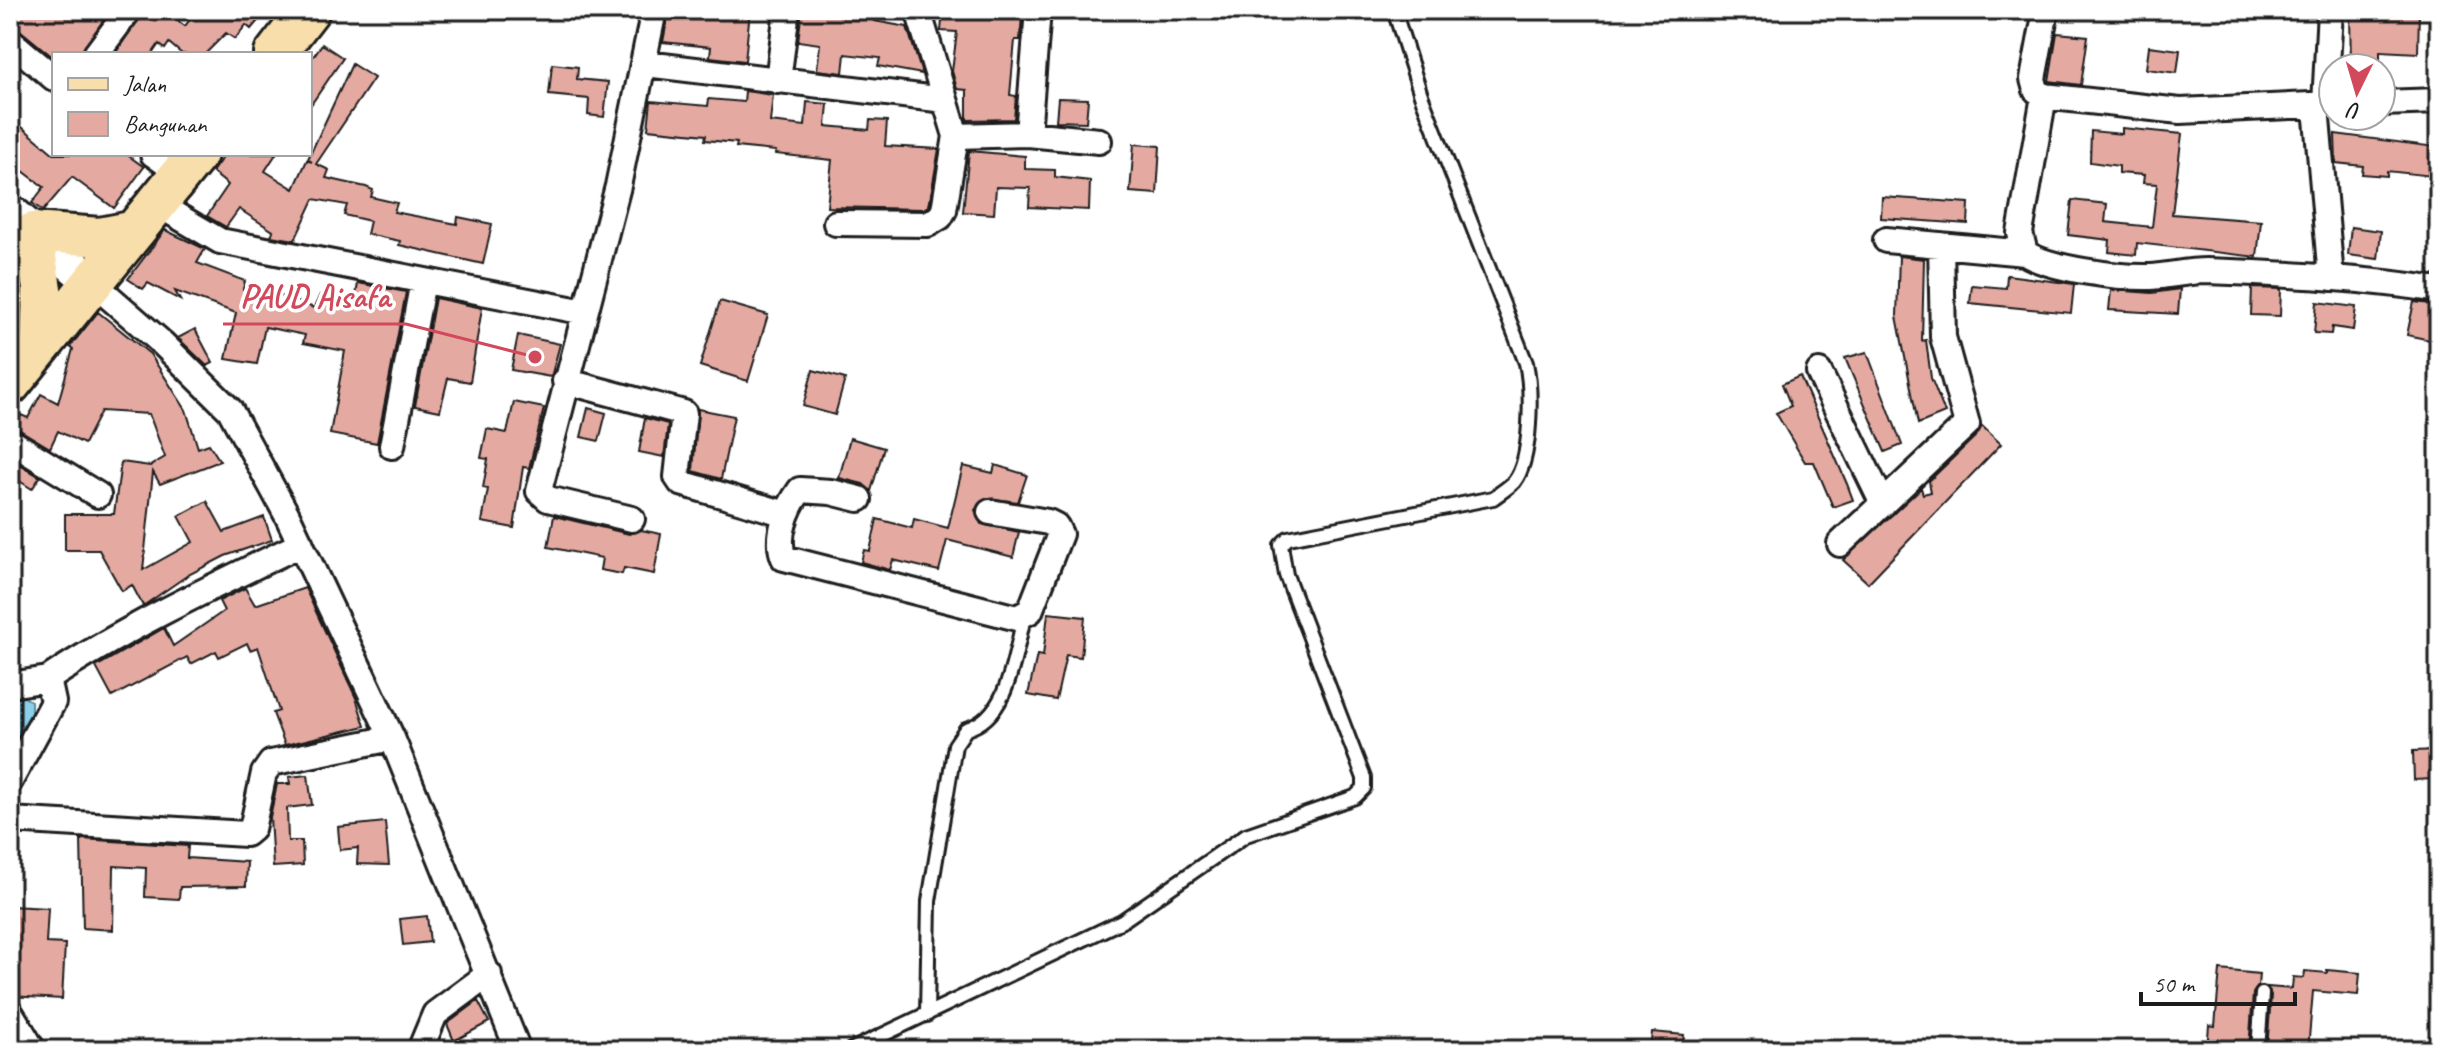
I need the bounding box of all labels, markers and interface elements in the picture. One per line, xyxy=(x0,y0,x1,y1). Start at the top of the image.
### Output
legend xyxy=(52,52,312,156)
north arrow xyxy=(2317,52,2397,132)
text: Jalan xyxy=(123,69,166,99)
text: U xyxy=(2344,96,2362,125)
text: Bangunan xyxy=(124,109,208,139)
callout: PAUD Aisafa xyxy=(223,266,406,324)
text: PAUD Aisafa xyxy=(240,274,393,317)
scale bar xyxy=(2141,956,2295,1006)
text: 50 m xyxy=(2153,969,2196,999)

